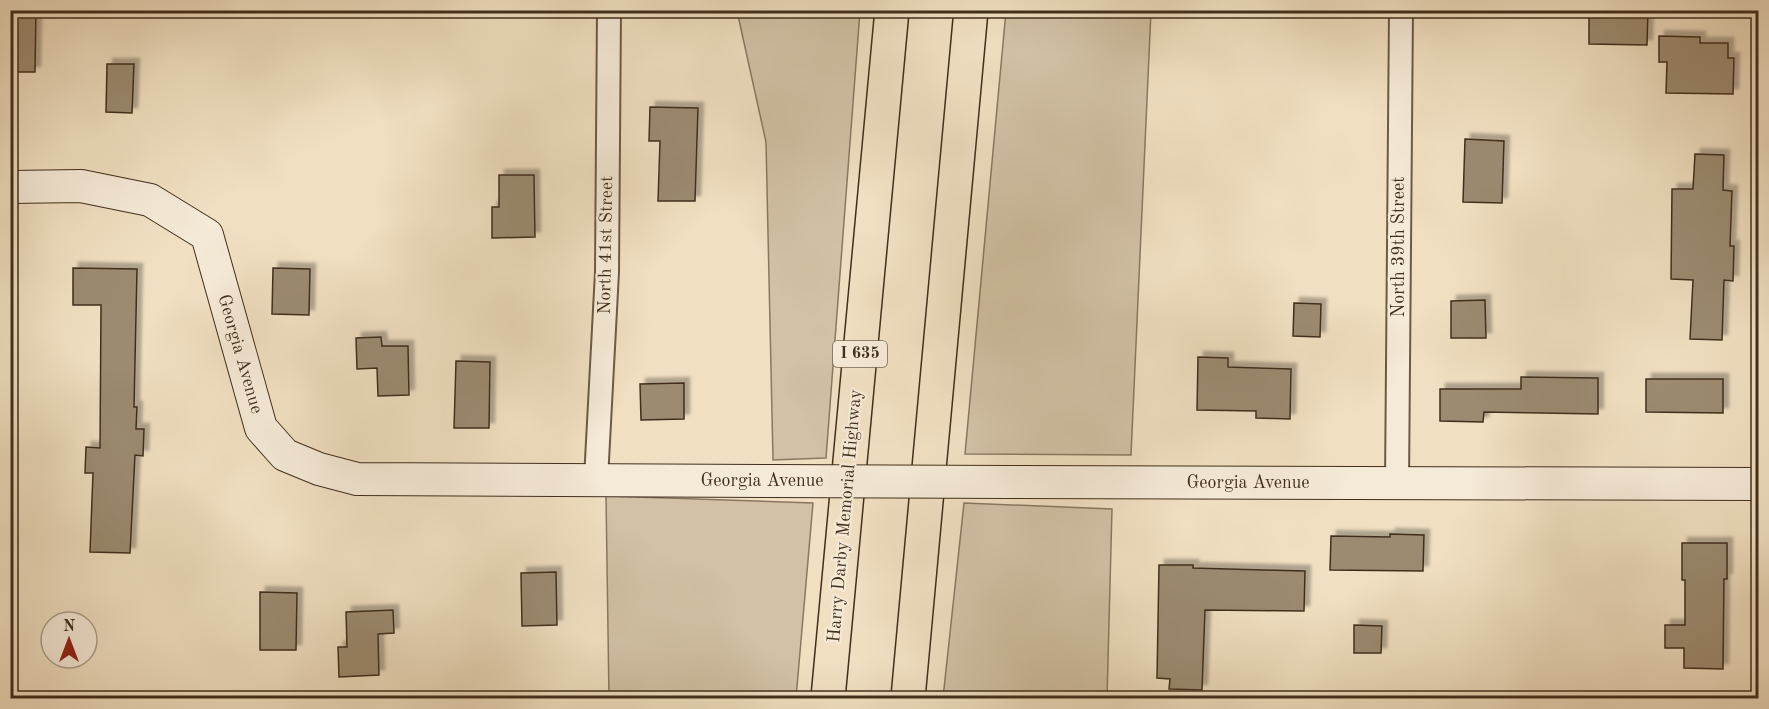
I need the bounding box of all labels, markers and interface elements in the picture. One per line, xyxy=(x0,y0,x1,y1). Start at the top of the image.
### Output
street label: North 41st Street xyxy=(596,175,616,315)
street label: North 39th Street xyxy=(1390,176,1408,318)
street label: Georgia Avenue xyxy=(214,292,266,416)
road number: I 635 xyxy=(833,341,887,367)
street label: Harry Darby Memorial Highway xyxy=(825,388,865,643)
street label: Georgia Avenue xyxy=(700,472,824,490)
street label: Georgia Avenue xyxy=(1186,474,1310,492)
north arrow xyxy=(39,610,99,670)
text: N xyxy=(63,619,76,635)

